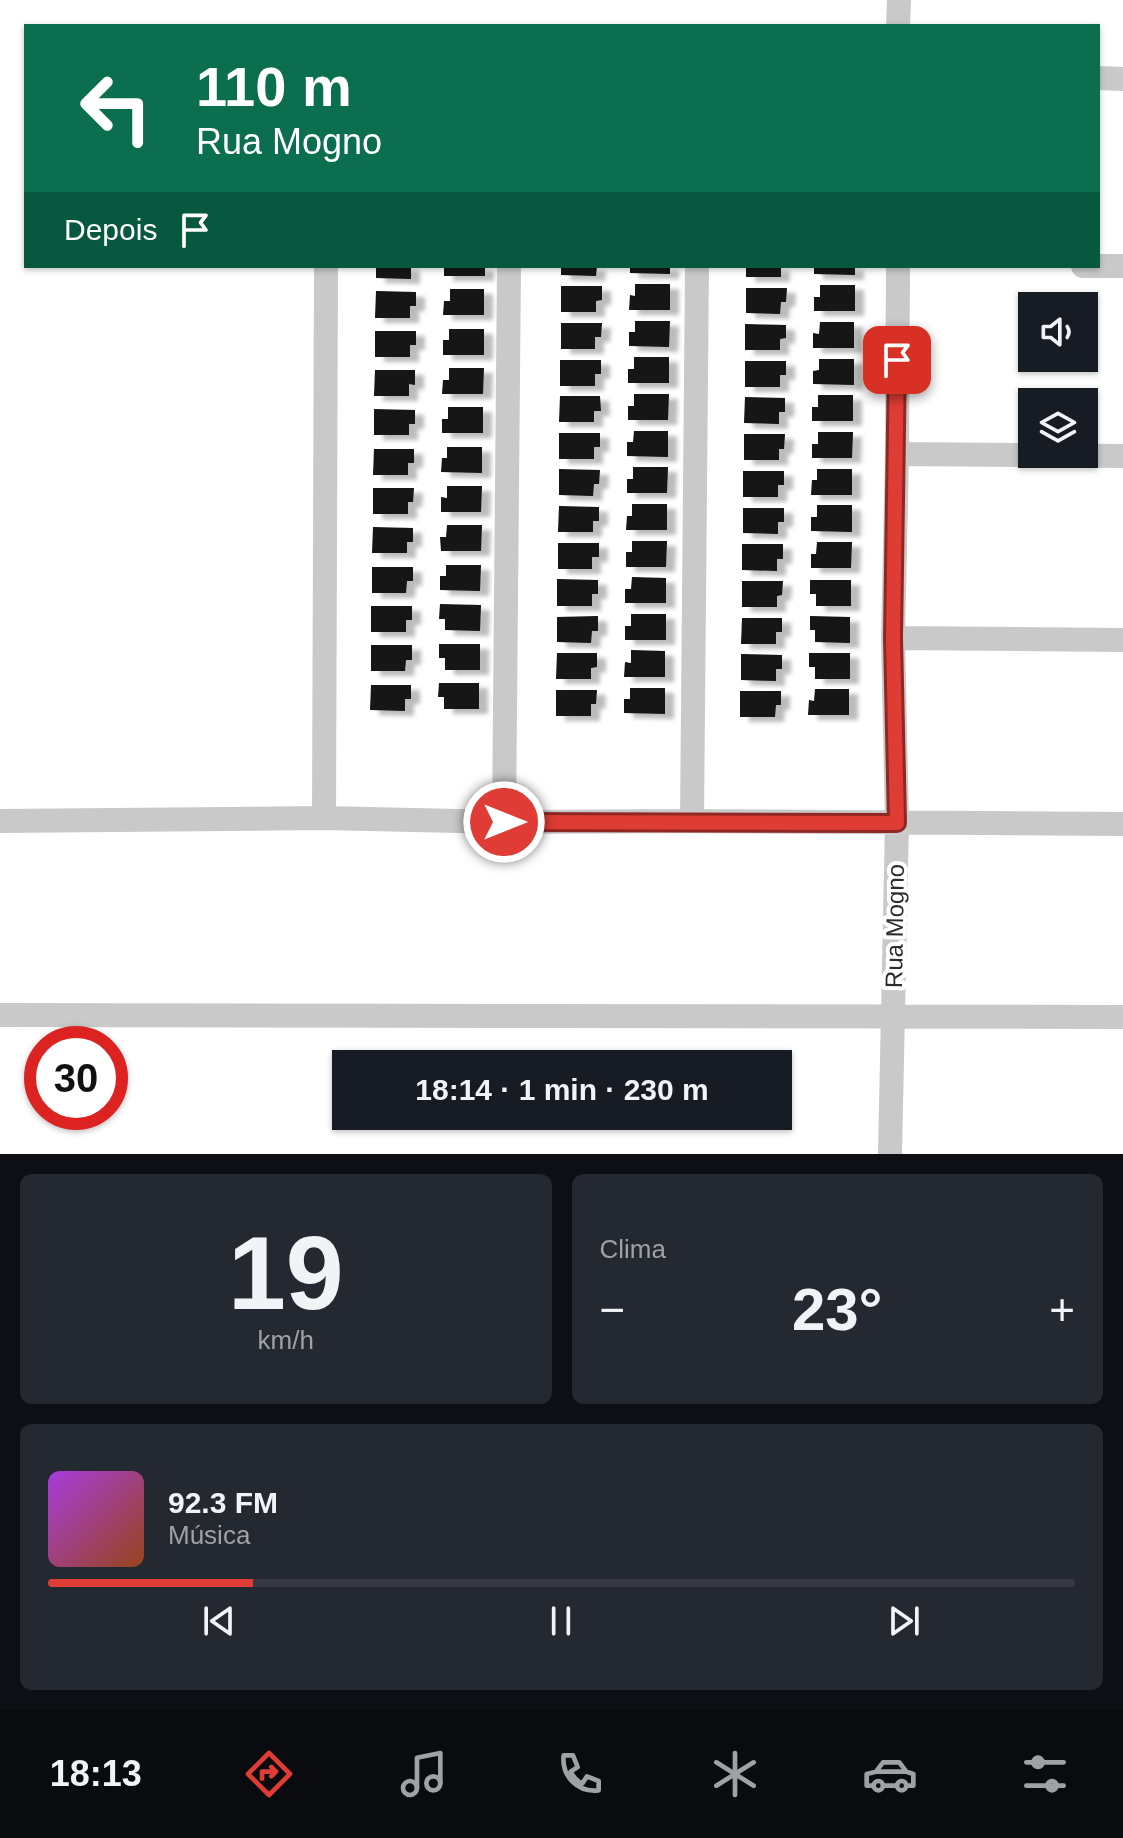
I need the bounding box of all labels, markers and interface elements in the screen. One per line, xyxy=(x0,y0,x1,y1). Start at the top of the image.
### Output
text: 110 m xyxy=(196,55,352,118)
icon: left xyxy=(64,56,168,160)
text: Rua Mogno xyxy=(196,121,382,162)
icon: arrive xyxy=(173,208,217,252)
text: Depois xyxy=(64,213,157,246)
map controls xyxy=(1018,292,1098,468)
button: sound xyxy=(1018,292,1098,372)
pin xyxy=(863,326,931,394)
icon: arrive xyxy=(875,338,919,382)
button: layers xyxy=(1018,388,1098,468)
position arrow xyxy=(462,780,546,864)
street label: Rua Mogno xyxy=(880,864,909,988)
speed limit sign: 30 xyxy=(24,1026,128,1130)
text: 18:14 · 1 min · 230 m xyxy=(415,1073,709,1106)
text: 19 xyxy=(228,1215,344,1331)
text: Clima xyxy=(600,1234,666,1264)
text: 23° xyxy=(792,1276,883,1343)
text: − xyxy=(600,1285,625,1334)
text: + xyxy=(1049,1285,1075,1334)
text: km/h xyxy=(258,1325,314,1355)
text: 92.3 FM xyxy=(168,1486,278,1519)
text: Música xyxy=(168,1520,250,1550)
icon: previous xyxy=(197,1599,241,1643)
icon: pause xyxy=(539,1599,583,1643)
icon: next xyxy=(882,1599,926,1643)
icon: directions xyxy=(241,1746,297,1802)
icon: music xyxy=(396,1746,452,1802)
icon: phone xyxy=(552,1746,608,1802)
icon: climate xyxy=(707,1746,763,1802)
icon: car xyxy=(862,1746,918,1802)
icon: filters xyxy=(1017,1746,1073,1802)
text: 18:13 xyxy=(50,1753,142,1794)

